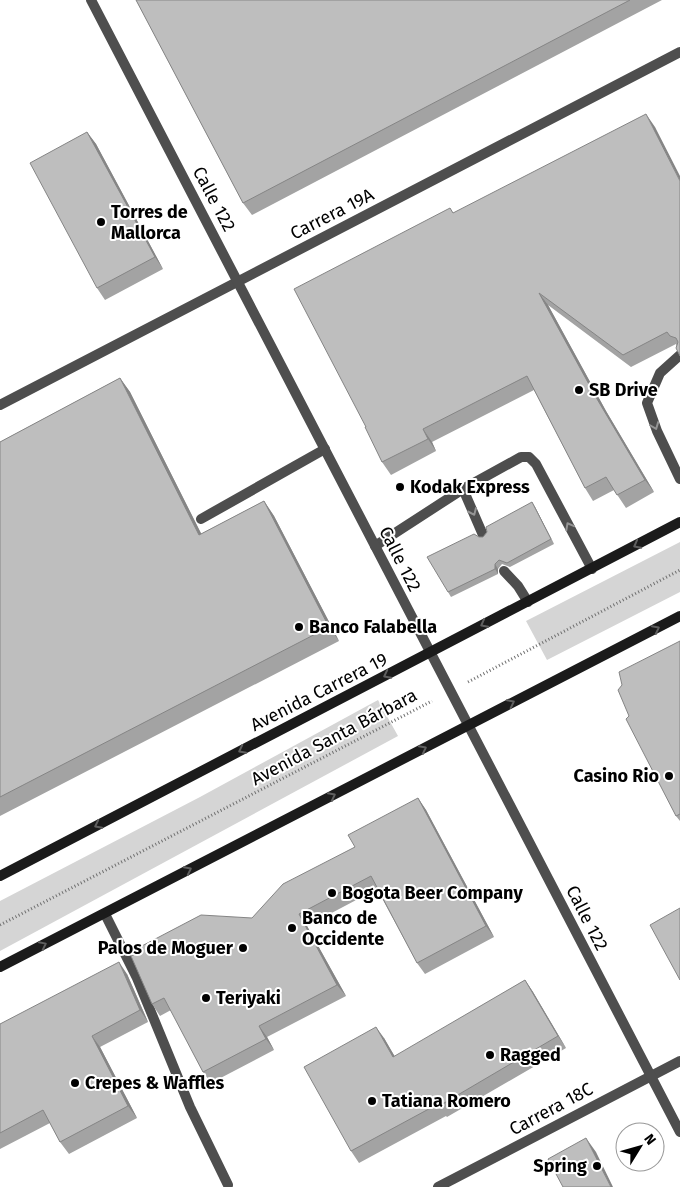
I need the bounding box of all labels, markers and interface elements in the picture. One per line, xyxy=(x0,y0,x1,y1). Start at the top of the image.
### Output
street label: Calle 122 xyxy=(188,163,240,235)
street label: Carrera 19A xyxy=(286,183,378,244)
place label: Torres de Mallorca xyxy=(111,201,188,244)
marker: Torres de Mallorca xyxy=(95,216,107,228)
place label: SB Drive xyxy=(589,379,658,401)
marker: SB Drive xyxy=(573,384,585,396)
one-way arrow xyxy=(649,421,659,430)
place label: Kodak Express xyxy=(410,476,530,498)
marker: Kodak Express xyxy=(394,481,406,493)
one-way arrow xyxy=(466,507,477,516)
one-way arrow xyxy=(565,522,575,531)
street label: Calle 122 xyxy=(374,523,426,595)
one-way arrow xyxy=(633,539,642,549)
place label: Banco Falabella xyxy=(309,616,437,638)
one-way arrow xyxy=(481,618,490,628)
marker: Banco Falabella xyxy=(293,621,305,633)
one-way arrow xyxy=(651,625,660,635)
street label: Avenida Carrera 19 xyxy=(247,648,391,736)
one-way arrow xyxy=(383,669,392,679)
street label: Avenida Santa Bárbara xyxy=(247,684,421,790)
one-way arrow xyxy=(506,699,515,709)
one-way arrow xyxy=(239,744,248,754)
one-way arrow xyxy=(417,745,426,755)
place label: Casino Rio xyxy=(574,765,659,787)
marker: Casino Rio xyxy=(663,770,675,782)
one-way arrow xyxy=(327,792,336,802)
one-way arrow xyxy=(94,819,103,829)
one-way arrow xyxy=(183,866,192,876)
place label: Bogota Beer Company xyxy=(342,882,523,904)
street label: Calle 122 xyxy=(561,882,613,954)
marker: Bogota Beer Company xyxy=(326,887,338,899)
place label: Banco de Occidente xyxy=(302,907,384,950)
marker: Banco de Occidente xyxy=(286,922,298,934)
place label: Palos de Moguer xyxy=(98,937,234,959)
one-way arrow xyxy=(38,941,47,951)
marker: Palos de Moguer xyxy=(237,942,249,954)
place label: Teriyaki xyxy=(216,987,281,1009)
marker: Teriyaki xyxy=(200,992,212,1004)
place label: Ragged xyxy=(500,1044,561,1066)
marker: Ragged xyxy=(484,1049,496,1061)
place label: Crepes & Waffles xyxy=(85,1072,225,1094)
marker: Crepes & Waffles xyxy=(69,1077,81,1089)
street label: Carrera 18C xyxy=(505,1078,597,1140)
place label: Tatiana Romero xyxy=(382,1090,511,1112)
marker: Tatiana Romero xyxy=(366,1095,378,1107)
north arrow xyxy=(615,1122,665,1172)
text: N xyxy=(640,1131,660,1148)
place label: Spring xyxy=(533,1155,587,1177)
marker: Spring xyxy=(591,1160,603,1172)

